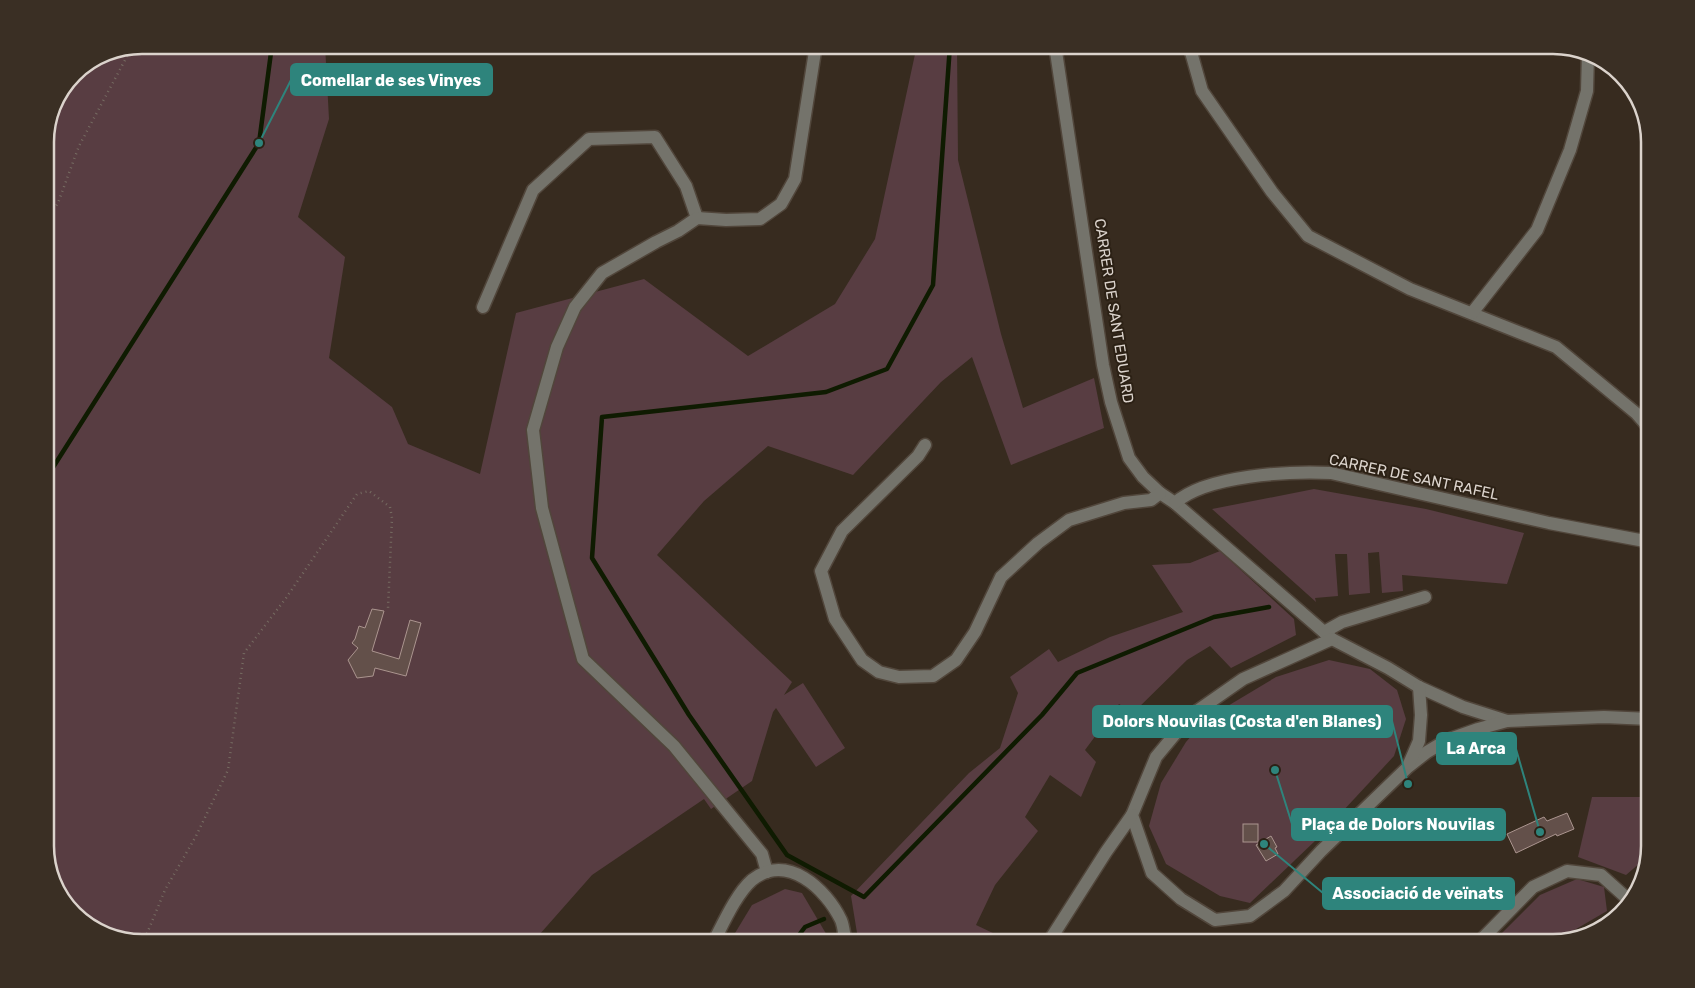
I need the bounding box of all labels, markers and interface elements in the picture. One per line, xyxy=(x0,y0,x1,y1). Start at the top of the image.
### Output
callout: Comellar de ses Vinyes xyxy=(291,64,492,95)
text: Comellar de ses Vinyes xyxy=(301,71,481,90)
street label: CARRER DE SANT EDUARD xyxy=(1090,217,1138,405)
street label: CARRER DE SANT RAFEL xyxy=(1327,450,1501,504)
callout: Dolors Nouvilas (Costa d'en Blanes) xyxy=(1093,706,1392,737)
text: Dolors Nouvilas (Costa d'en Blanes) xyxy=(1102,712,1382,731)
callout: La Arca xyxy=(1437,733,1516,764)
text: La Arca xyxy=(1446,739,1506,758)
callout: Plaça de Dolors Nouvilas xyxy=(1292,809,1505,840)
text: Plaça de Dolors Nouvilas xyxy=(1301,815,1495,834)
callout: Associació de veïnats xyxy=(1323,878,1514,909)
text: Associació de veïnats xyxy=(1332,884,1504,903)

